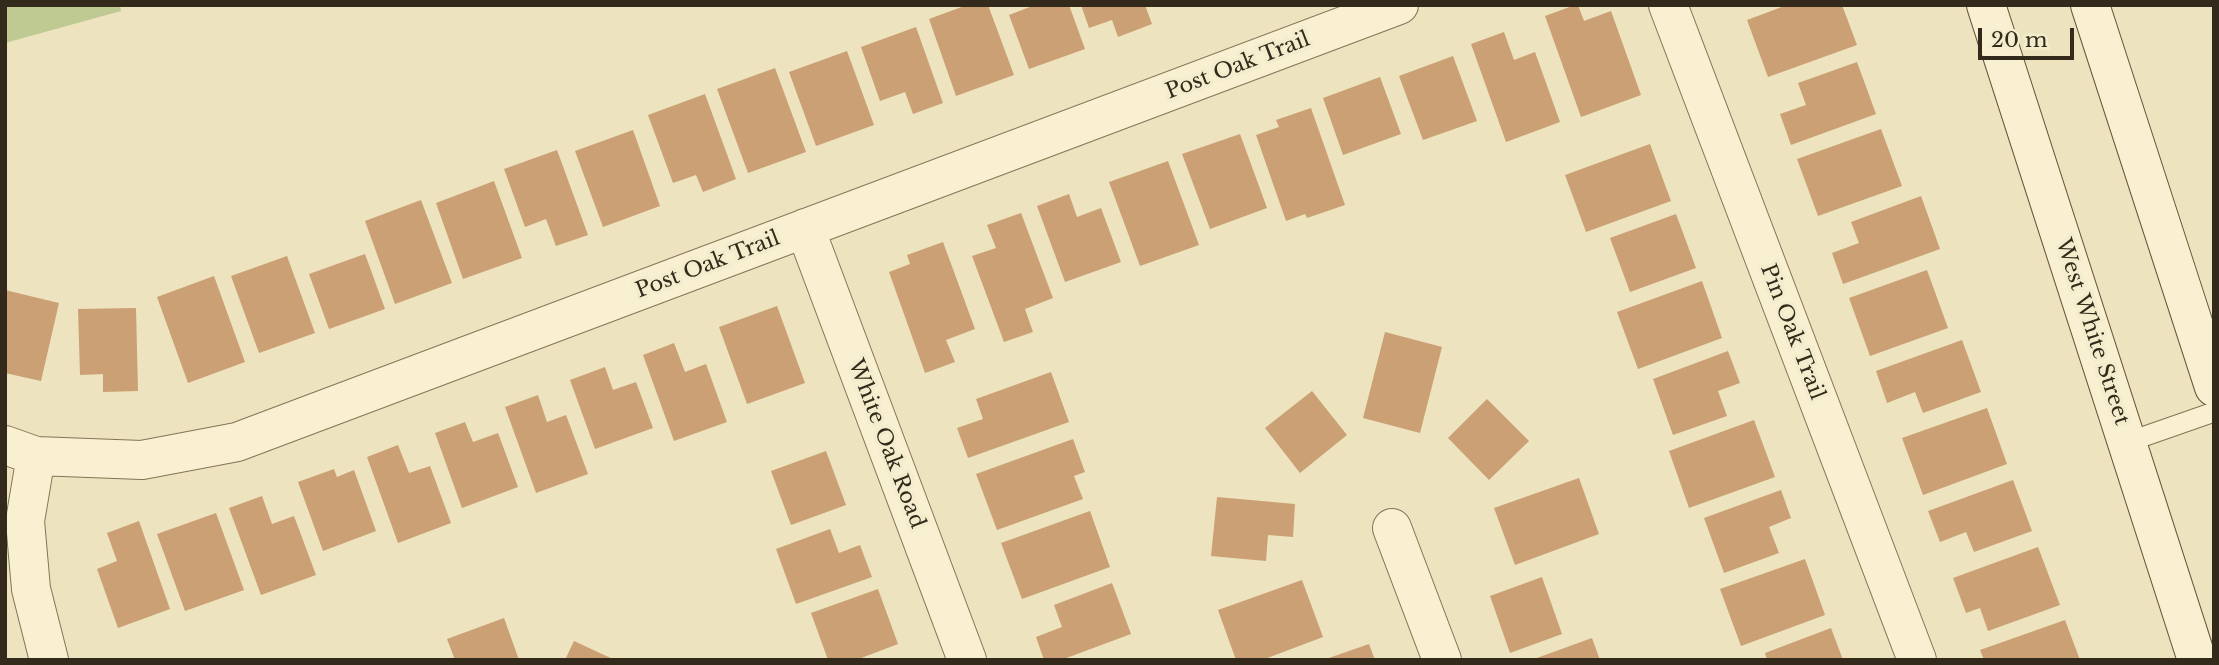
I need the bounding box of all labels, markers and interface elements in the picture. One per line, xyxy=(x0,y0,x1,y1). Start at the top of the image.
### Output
scale bar xyxy=(1981,14,2077,58)
street label: Post Oak Trail xyxy=(1162,27,1314,105)
text: 20 m xyxy=(1991,27,2048,53)
street label: Post Oak Trail xyxy=(632,226,784,304)
street label: West White Street xyxy=(2050,236,2134,428)
street label: Pin Oak Trail xyxy=(1755,261,1829,403)
street label: White Oak Road xyxy=(842,356,930,532)

